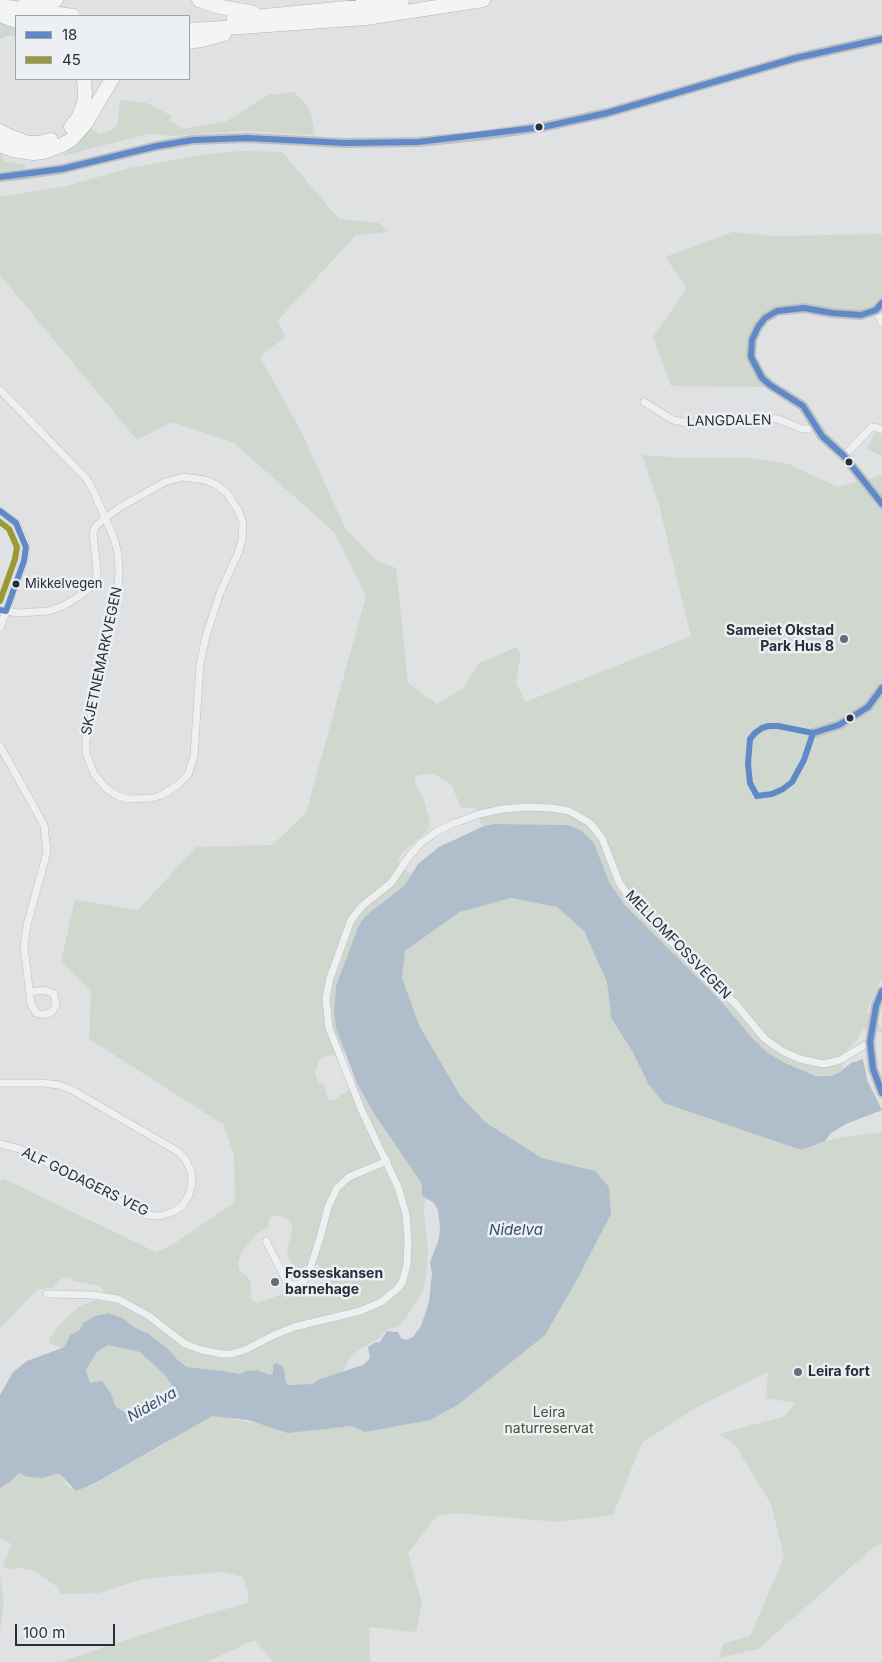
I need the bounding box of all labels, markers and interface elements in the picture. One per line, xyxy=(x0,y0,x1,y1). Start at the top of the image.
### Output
legend xyxy=(15,15,190,80)
text: 18 xyxy=(62,25,77,44)
text: 45 xyxy=(62,50,81,69)
unlabelled marker xyxy=(534,122,544,132)
street label: LANGDALEN xyxy=(686,412,772,430)
unlabelled marker xyxy=(844,457,854,467)
place label: Mikkelvegen xyxy=(25,576,103,592)
marker: Mikkelvegen xyxy=(11,579,21,589)
street label: SKJETNEMARKVEGEN xyxy=(78,585,126,737)
place label: Sameiet Okstad Park Hus 8 xyxy=(726,623,834,656)
marker: Sameiet Okstad Park Hus 8 xyxy=(838,633,850,645)
unlabelled marker xyxy=(845,713,855,723)
street label: MELLOMFOSSVEGEN xyxy=(622,887,734,1003)
street label: ALF GODAGERS VEG xyxy=(19,1144,151,1220)
water label: Nidelva xyxy=(489,1221,543,1239)
place label: Fosseskansen barnehage xyxy=(285,1266,383,1298)
marker: Fosseskansen barnehage xyxy=(269,1276,281,1288)
place label: Leira fort xyxy=(808,1364,870,1380)
marker: Leira fort xyxy=(792,1366,804,1378)
water label: Nidelva xyxy=(124,1384,180,1426)
park label: Leira naturreservat xyxy=(505,1405,593,1438)
scale bar xyxy=(18,1614,118,1646)
text: 100 m xyxy=(23,1623,65,1642)

